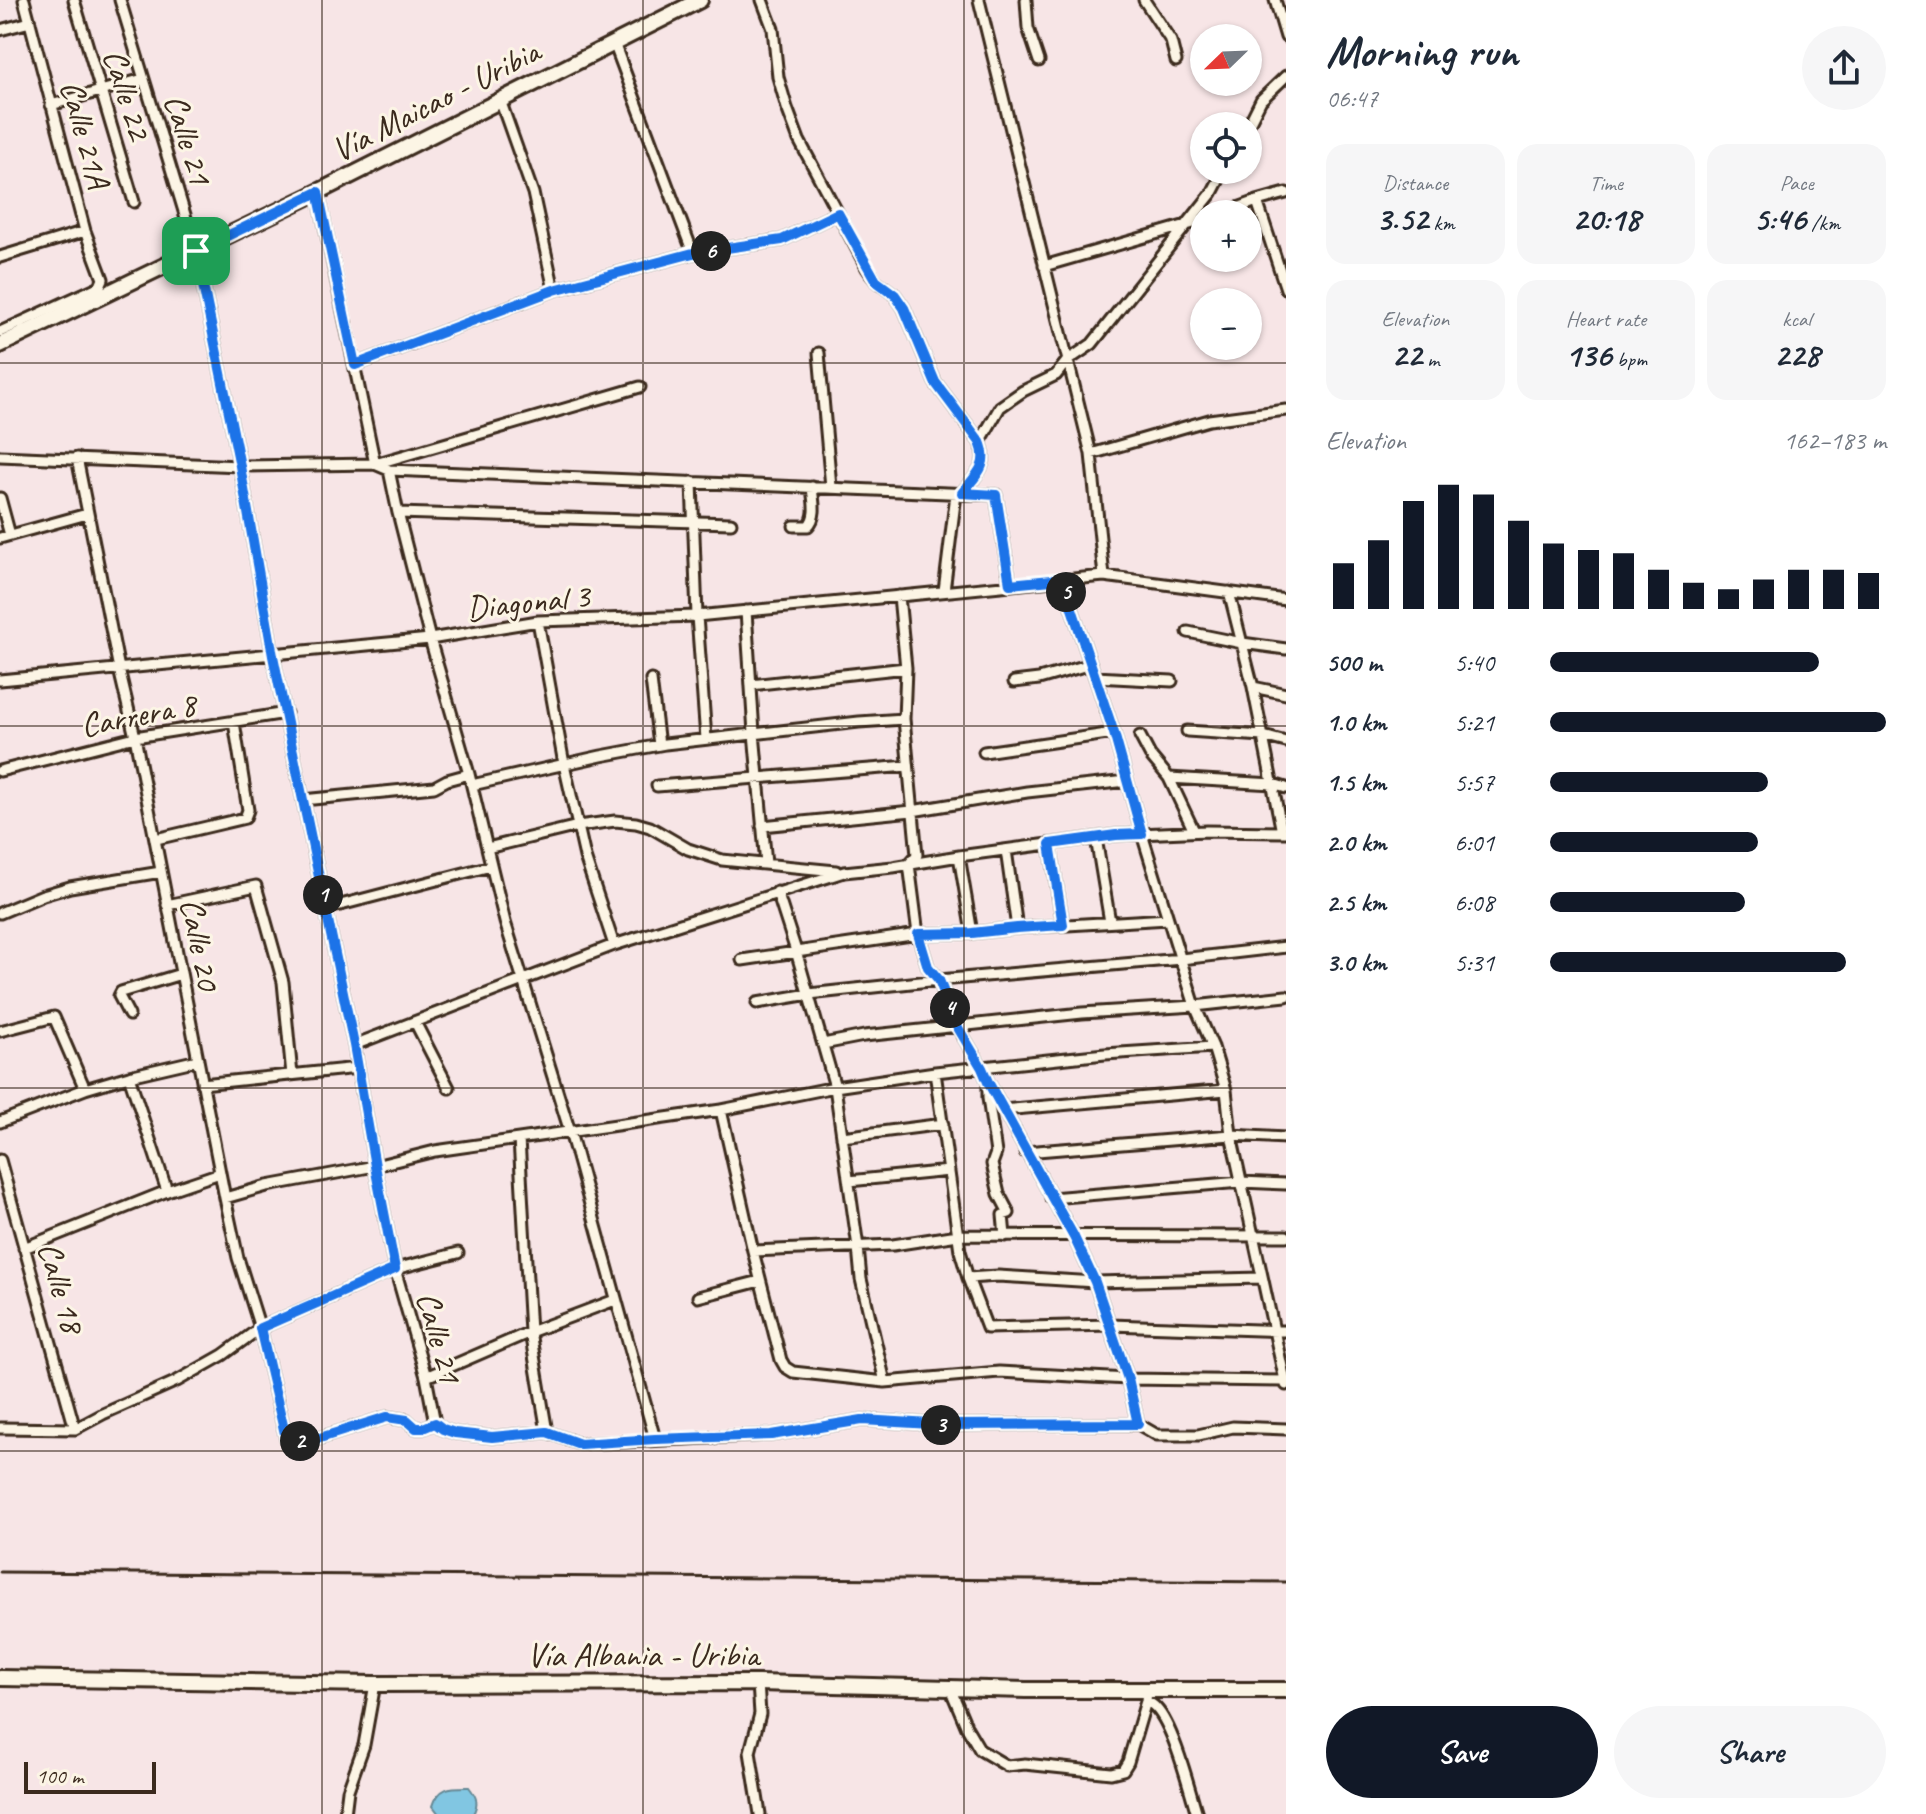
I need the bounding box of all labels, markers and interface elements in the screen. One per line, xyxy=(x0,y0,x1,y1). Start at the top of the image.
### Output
north arrow xyxy=(1190,24,1262,96)
map controls xyxy=(1190,24,1262,360)
text: Morning run xyxy=(1326,24,1518,79)
button: share xyxy=(1802,26,1886,110)
street label: Vía Maicao - Uribia xyxy=(324,28,549,171)
street label: Calle 22 xyxy=(93,44,162,147)
street label: Calle 21A xyxy=(51,76,121,194)
text: 06:47 xyxy=(1326,82,1378,115)
street label: Calle 21 xyxy=(154,89,223,191)
button: locate xyxy=(1190,112,1262,184)
text: Distance xyxy=(1383,169,1448,197)
text: Time xyxy=(1589,169,1623,197)
text: Pace xyxy=(1780,169,1814,197)
text: 3.52 xyxy=(1376,197,1428,240)
text: 20:18 xyxy=(1572,197,1640,240)
text: 5:46 xyxy=(1753,197,1806,240)
button: + xyxy=(1190,200,1262,272)
text: km xyxy=(1428,209,1455,237)
text: /km xyxy=(1806,209,1840,237)
pin xyxy=(162,217,230,285)
icon: arrive xyxy=(174,229,218,273)
pin: 6 xyxy=(691,231,731,271)
text: 6 xyxy=(706,237,716,265)
button: − xyxy=(1190,288,1262,360)
text: Elevation xyxy=(1381,305,1449,333)
text: Heart rate xyxy=(1566,305,1646,333)
text: kcal xyxy=(1782,305,1811,333)
text: 22 xyxy=(1391,333,1422,376)
text: 136 xyxy=(1565,333,1612,376)
text: 228 xyxy=(1774,333,1820,376)
text: m xyxy=(1422,345,1439,373)
text: bpm xyxy=(1612,345,1647,373)
text: Elevation xyxy=(1326,424,1406,457)
text: 162–183 m xyxy=(1783,424,1886,457)
pin: 5 xyxy=(1046,572,1086,612)
street label: Diagonal 3 xyxy=(464,573,594,629)
text: 5 xyxy=(1061,578,1071,606)
text: 500 m xyxy=(1326,646,1382,679)
text: 5:40 xyxy=(1454,646,1494,679)
street label: Carrera 8 xyxy=(77,682,203,747)
text: 1.0 km xyxy=(1326,706,1386,739)
text: 5:21 xyxy=(1454,706,1494,739)
text: 1.5 km xyxy=(1326,766,1386,799)
text: 5:57 xyxy=(1454,766,1494,799)
text: 2.0 km xyxy=(1326,826,1386,859)
text: 6:01 xyxy=(1454,826,1494,859)
pin: 1 xyxy=(303,875,343,915)
text: 1 xyxy=(318,881,328,909)
text: 2.5 km xyxy=(1326,886,1386,919)
text: 6:08 xyxy=(1454,886,1494,919)
street label: Calle 20 xyxy=(171,895,231,996)
text: 3.0 km xyxy=(1326,946,1386,979)
text: 5:31 xyxy=(1454,946,1494,979)
pin: 4 xyxy=(930,988,970,1028)
text: 4 xyxy=(945,994,955,1022)
street label: Calle 18 xyxy=(28,1237,96,1341)
street label: Calle 21 xyxy=(407,1287,473,1389)
pin: 3 xyxy=(921,1405,961,1445)
text: 3 xyxy=(936,1411,946,1439)
pin: 2 xyxy=(280,1421,320,1461)
text: 2 xyxy=(295,1427,305,1455)
street label: Vía Albania - Uribia xyxy=(527,1633,762,1676)
button: Save xyxy=(1326,1706,1598,1798)
button: Share xyxy=(1614,1706,1886,1798)
scale bar xyxy=(24,1758,156,1794)
text: 100 m xyxy=(36,1762,83,1790)

